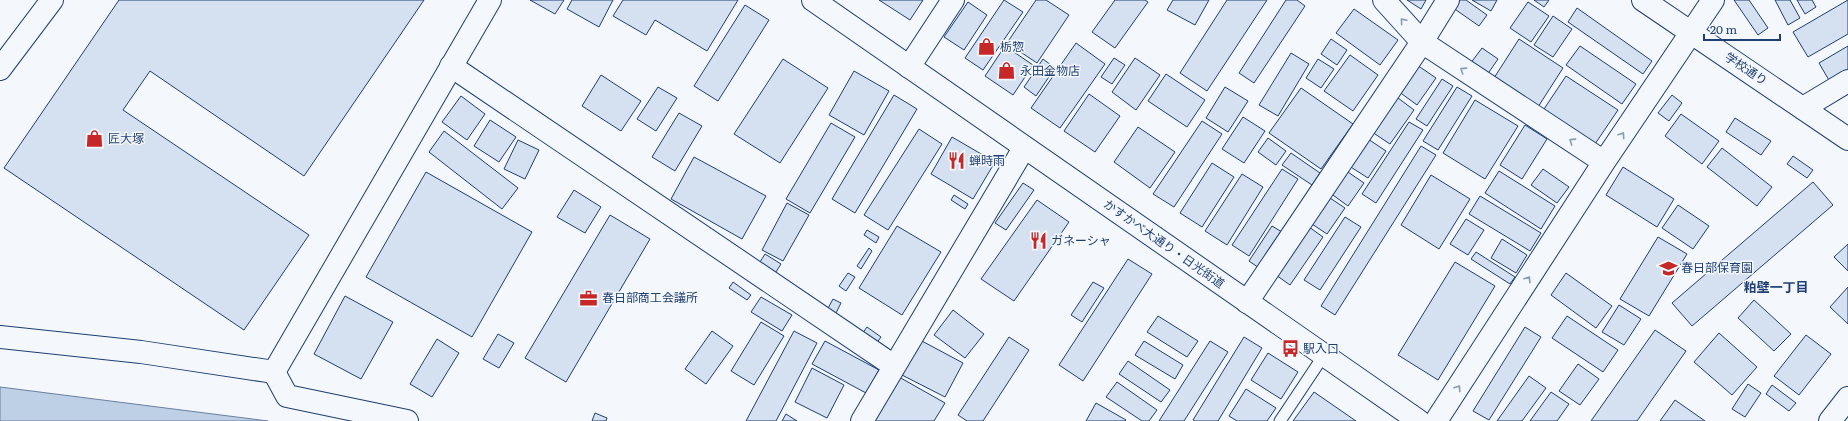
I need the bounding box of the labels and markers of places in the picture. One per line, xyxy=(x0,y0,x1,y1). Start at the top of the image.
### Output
shop icon: 栃惣 xyxy=(977,37,997,57)
place label: 栃惣 xyxy=(1000,37,1024,55)
shop icon: 永田金物店 xyxy=(997,61,1017,81)
place label: 永田金物店 xyxy=(1020,61,1080,79)
shop icon: 匠大塚 xyxy=(85,129,105,149)
place label: 匠大塚 xyxy=(108,129,144,147)
restaurant icon: 蝉時雨 xyxy=(946,151,966,171)
place label: 蝉時雨 xyxy=(969,151,1005,169)
restaurant icon: ガネーシャ xyxy=(1028,231,1048,251)
place label: ガネーシャ xyxy=(1051,231,1111,249)
school or university icon: 春日部保育園 xyxy=(1658,258,1678,278)
place label: 春日部保育園 xyxy=(1681,258,1753,276)
office icon: 春日部商工会議所 xyxy=(579,288,599,308)
place label: 春日部商工会議所 xyxy=(602,288,698,306)
bus stop icon: 駅入口 xyxy=(1280,339,1300,359)
place label: 駅入口 xyxy=(1303,339,1339,357)

